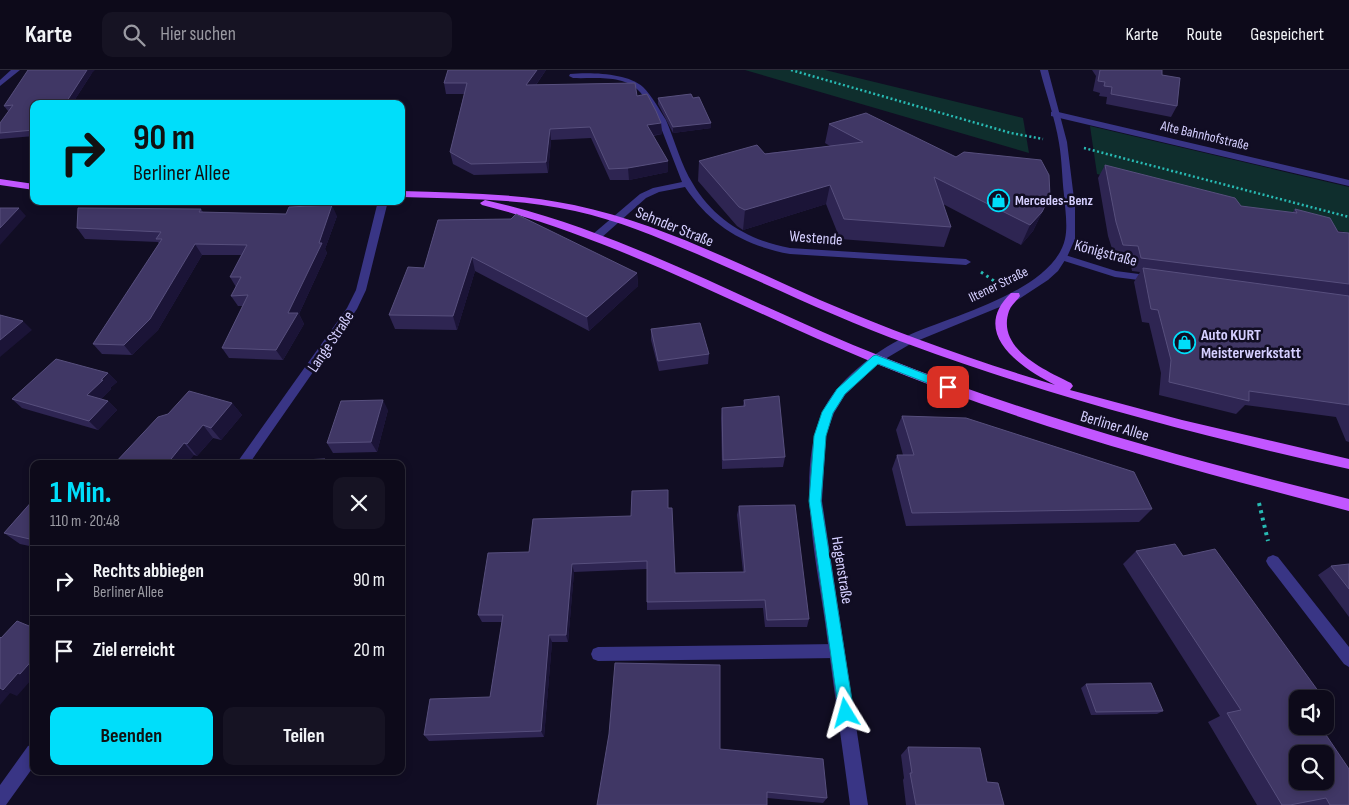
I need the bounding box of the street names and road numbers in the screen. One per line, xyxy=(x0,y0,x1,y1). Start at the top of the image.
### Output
street label: Alte Bahnhofstraße xyxy=(1158,117,1251,154)
street label: Sehnder Straße xyxy=(633,203,716,252)
street label: Westende xyxy=(789,227,843,250)
street label: Königstraße xyxy=(1072,236,1139,271)
street label: Iltener Straße xyxy=(966,263,1031,306)
street label: Lange Straße xyxy=(304,308,359,376)
street label: Berliner Allee xyxy=(1078,407,1151,446)
street label: Hagenstraße xyxy=(827,535,856,605)

